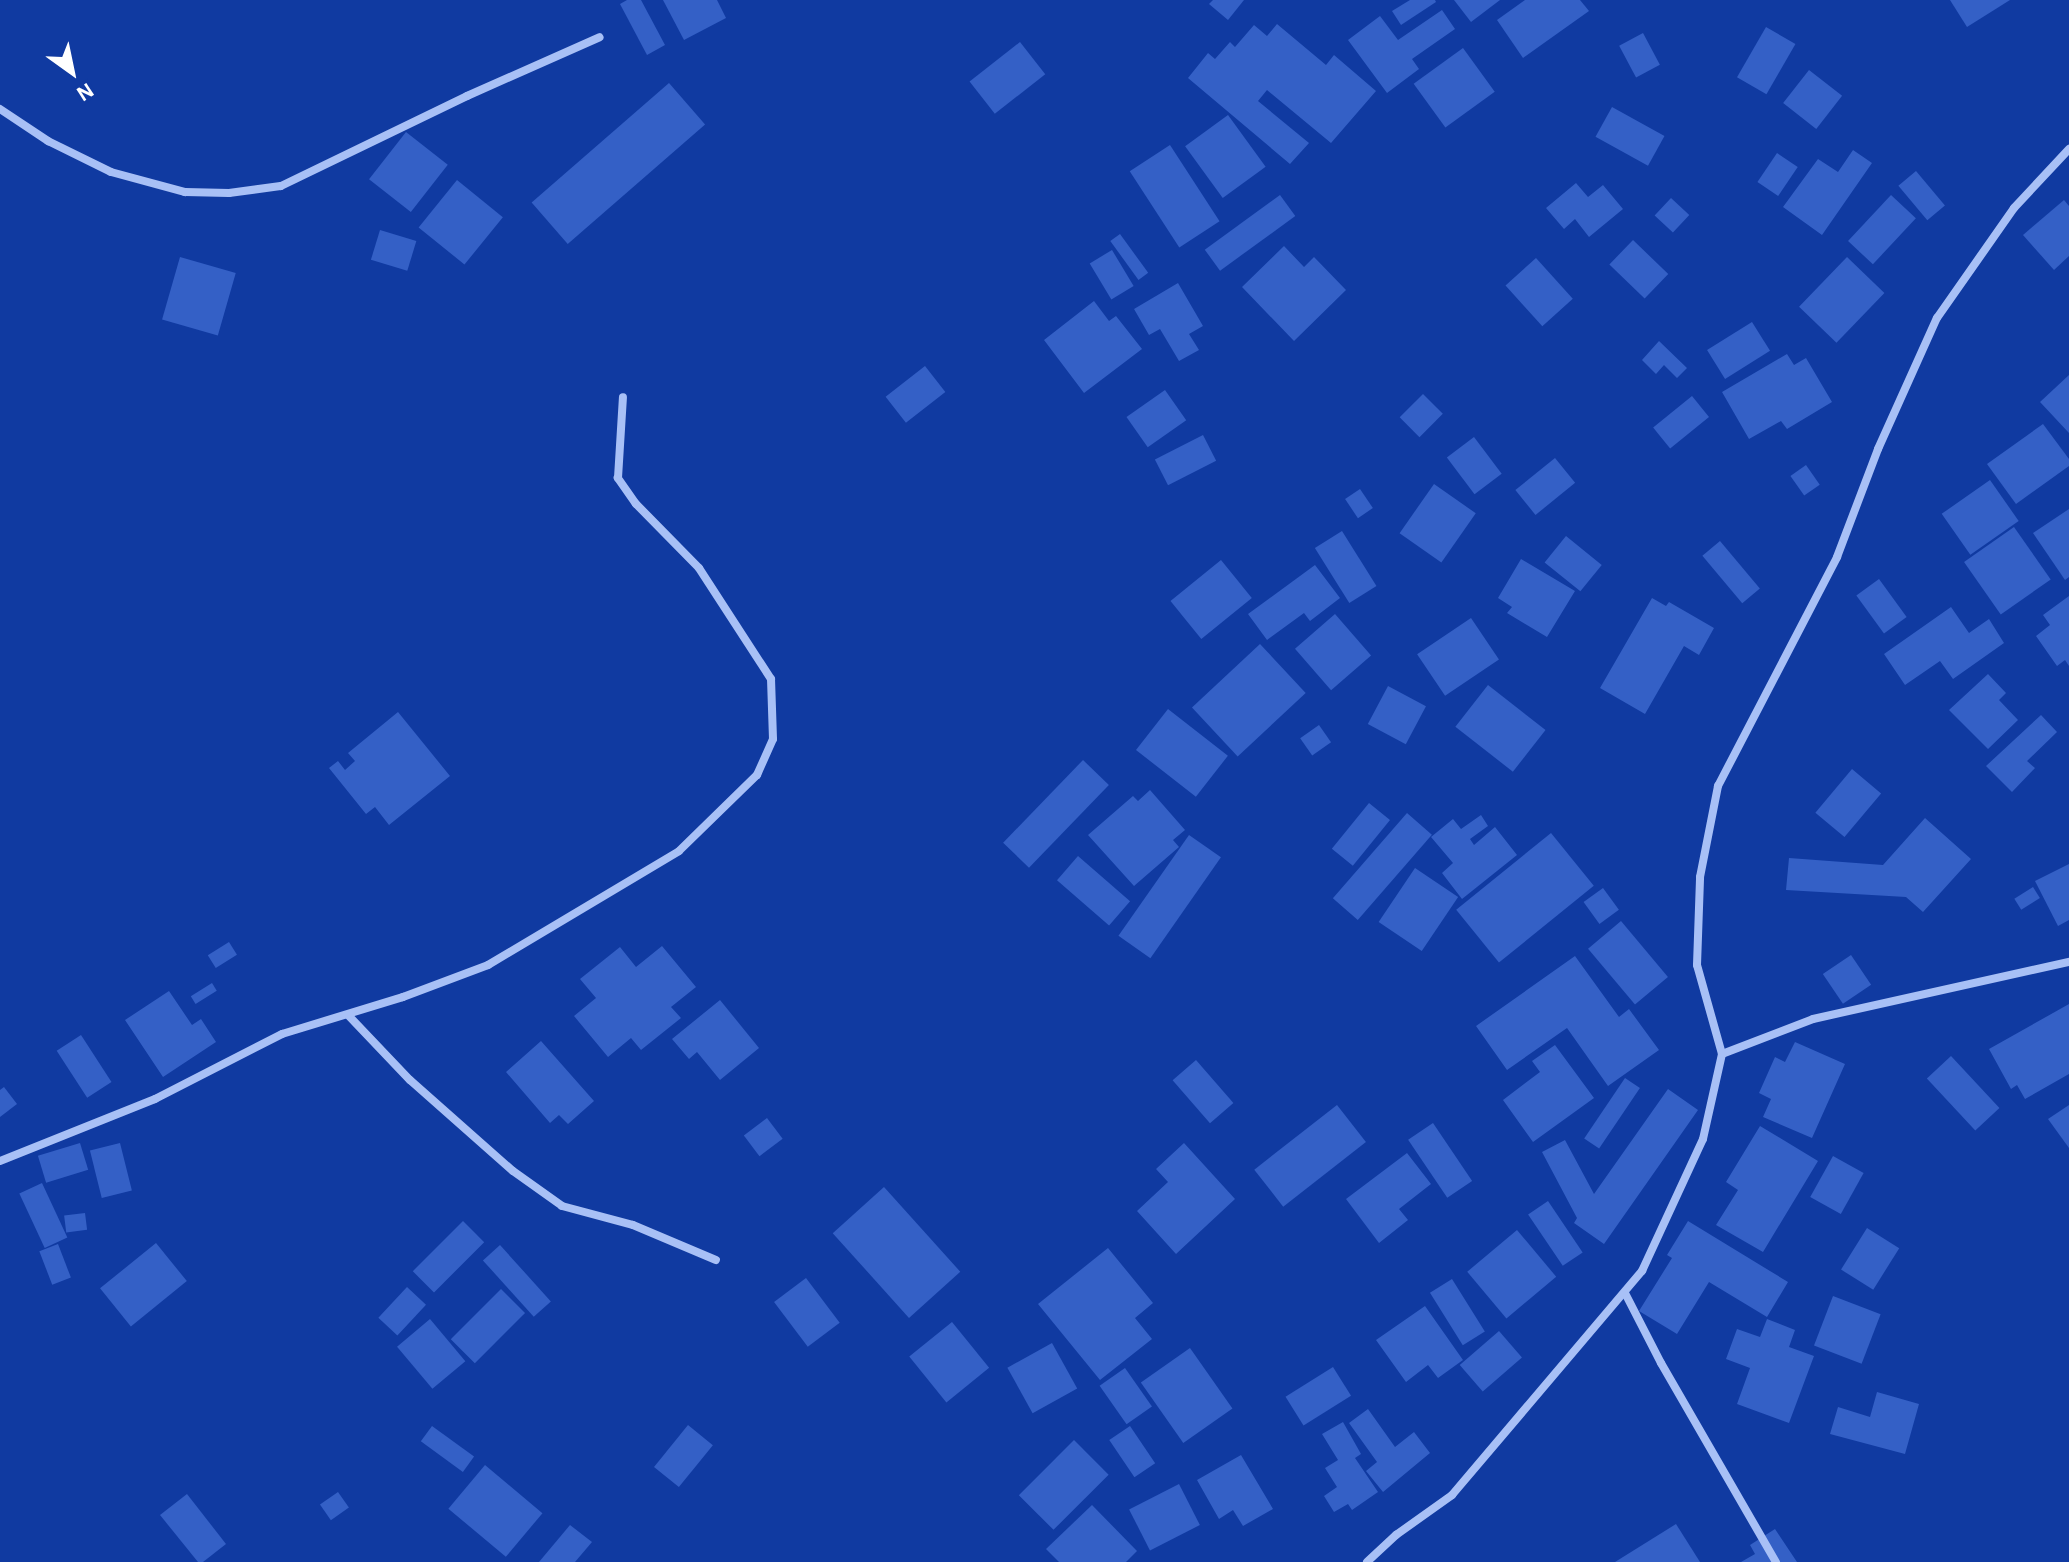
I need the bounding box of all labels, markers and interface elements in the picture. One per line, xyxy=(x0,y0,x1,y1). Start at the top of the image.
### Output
north arrow xyxy=(32,32,112,112)
text: N xyxy=(73,79,97,106)

